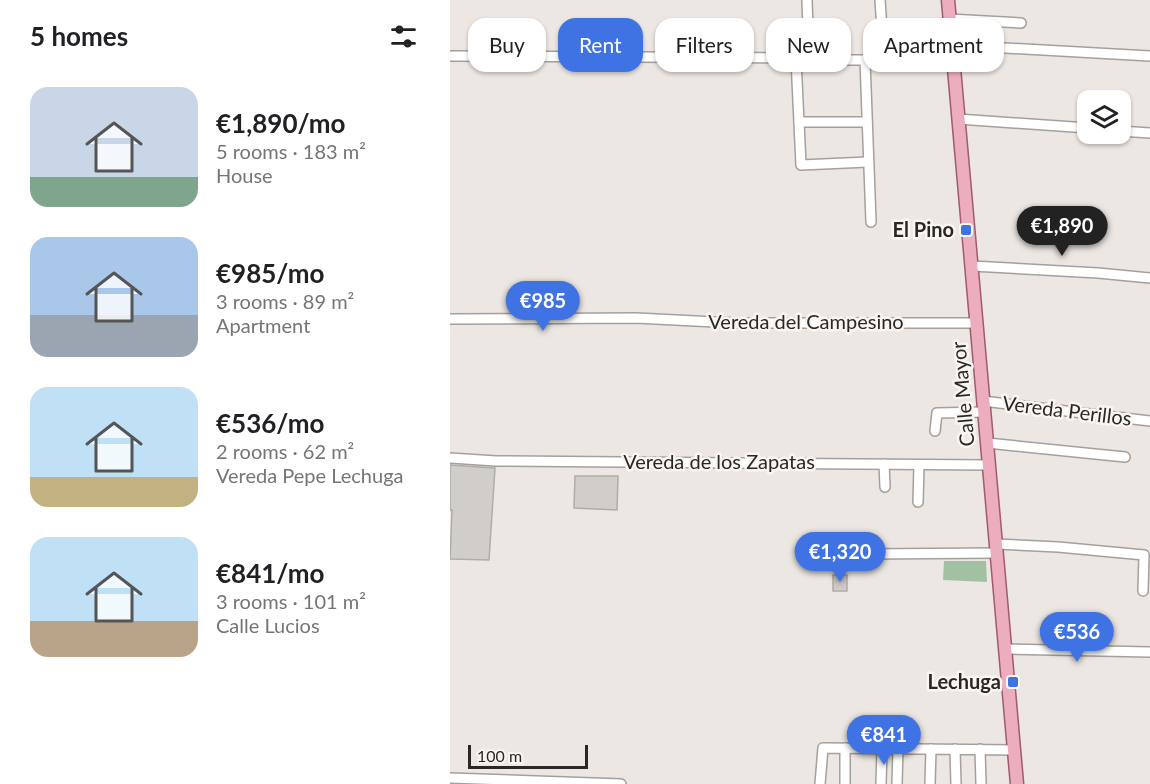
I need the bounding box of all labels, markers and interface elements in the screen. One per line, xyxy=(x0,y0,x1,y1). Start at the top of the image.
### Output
chip: Buy xyxy=(468,18,546,72)
chip: Rent xyxy=(558,18,643,72)
chip: Filters xyxy=(655,18,754,72)
chip: New xyxy=(766,18,851,72)
chip: Apartment xyxy=(863,18,1004,72)
text: 5 homes xyxy=(30,20,128,52)
icon: filters xyxy=(387,20,420,53)
map controls xyxy=(1077,90,1131,144)
button: layers xyxy=(1077,90,1131,144)
text: €1,890/mo xyxy=(216,107,346,139)
icon: home xyxy=(78,111,150,183)
text: 5 rooms · 183 m² xyxy=(216,139,366,163)
text: House xyxy=(216,163,273,187)
pin: €1,890 xyxy=(1013,206,1111,257)
text: €1,890 xyxy=(1031,213,1093,237)
place label: El Pino xyxy=(893,217,954,241)
marker: El Pino xyxy=(959,223,973,237)
text: €985/mo xyxy=(216,257,324,289)
icon: home xyxy=(78,261,150,333)
pin: €985 xyxy=(507,281,579,332)
text: €985 xyxy=(520,288,566,312)
text: 3 rooms · 89 m² xyxy=(216,289,354,313)
street label: Vereda del Campesino xyxy=(708,309,904,333)
text: Apartment xyxy=(216,313,310,337)
street label: Calle Mayor xyxy=(945,340,979,447)
street label: Vereda Perillos xyxy=(1001,390,1133,430)
text: €536/mo xyxy=(216,407,324,439)
icon: home xyxy=(78,411,150,483)
text: 2 rooms · 62 m² xyxy=(216,439,354,463)
street label: Vereda de los Zapatas xyxy=(623,449,815,473)
text: Vereda Pepe Lechuga xyxy=(216,463,404,487)
pin: €1,320 xyxy=(791,532,889,583)
text: €1,320 xyxy=(809,539,871,563)
text: €841/mo xyxy=(216,557,324,589)
icon: home xyxy=(78,561,150,633)
text: 3 rooms · 101 m² xyxy=(216,589,366,613)
pin: €536 xyxy=(1041,612,1113,663)
text: Calle Lucios xyxy=(216,613,320,637)
text: €536 xyxy=(1054,619,1100,643)
place label: Lechuga xyxy=(928,669,1001,693)
marker: Lechuga xyxy=(1006,675,1020,689)
pin: €841 xyxy=(848,715,920,766)
text: €841 xyxy=(861,722,907,746)
scale bar xyxy=(468,742,588,770)
text: 100 m xyxy=(477,746,522,765)

